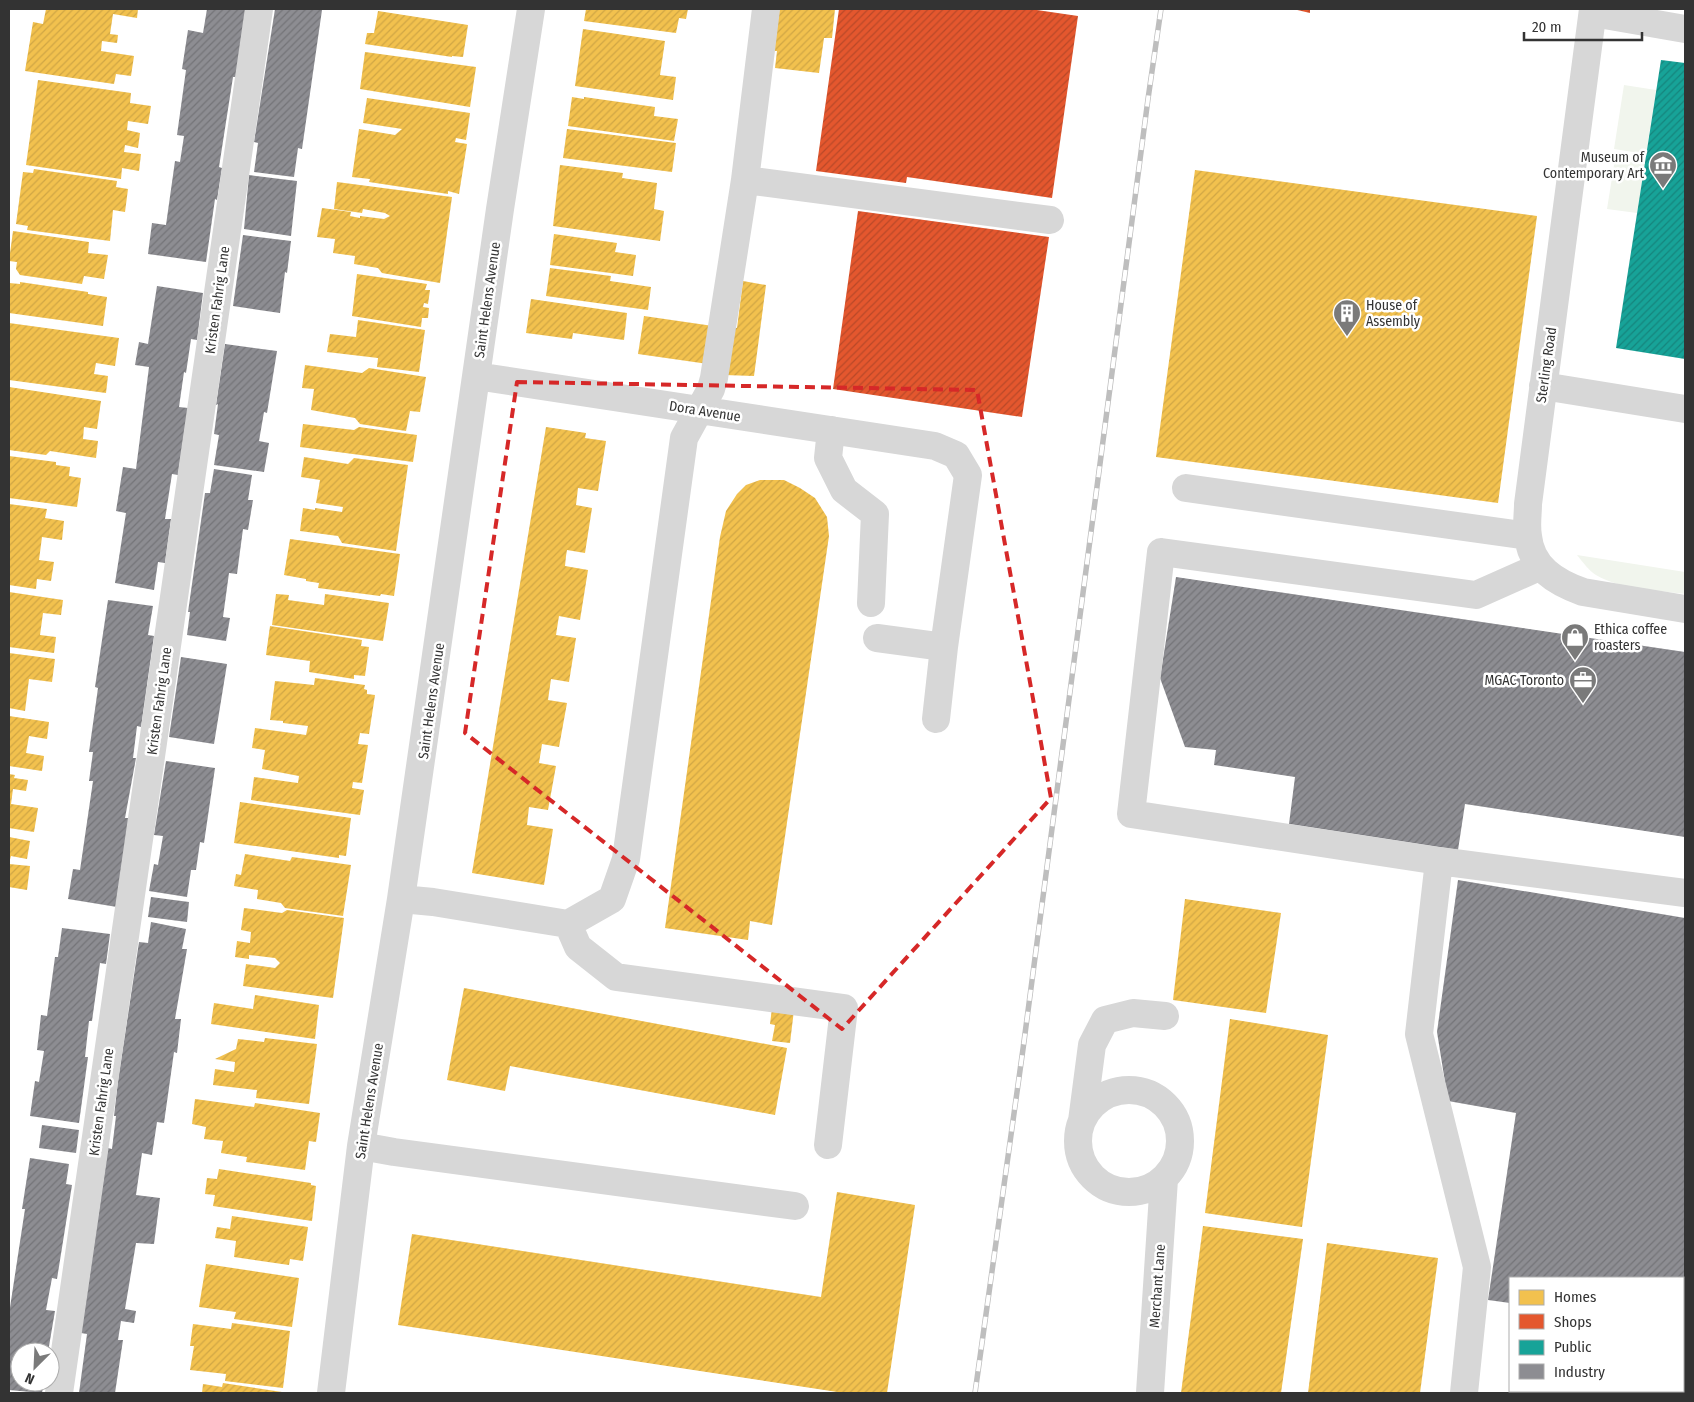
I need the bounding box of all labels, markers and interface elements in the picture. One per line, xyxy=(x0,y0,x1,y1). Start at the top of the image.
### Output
scale bar xyxy=(1524,10,1642,42)
text: 20 m xyxy=(1532,18,1562,36)
place label: Museum of Contemporary Art xyxy=(1543,149,1646,182)
museum icon: Museum of Contemporary Art xyxy=(1648,150,1678,189)
street label: Saint Helens Avenue xyxy=(471,241,504,359)
street label: Kristen Fahrig Lane xyxy=(202,245,233,355)
place label: House of Assembly xyxy=(1366,297,1421,330)
building icon: House of Assembly xyxy=(1332,298,1362,337)
street label: Sterling Road xyxy=(1533,326,1560,404)
street label: Dora Avenue xyxy=(668,397,742,426)
place label: Ethica coffee roasters xyxy=(1594,621,1667,654)
shop icon: Ethica coffee roasters xyxy=(1560,622,1590,661)
street label: Saint Helens Avenue xyxy=(415,642,448,760)
street label: Kristen Fahrig Lane xyxy=(144,646,175,756)
office icon: MGAC Toronto xyxy=(1568,665,1598,704)
place label: MGAC Toronto xyxy=(1484,672,1564,689)
street label: Saint Helens Avenue xyxy=(352,1042,387,1160)
street label: Kristen Fahrig Lane xyxy=(86,1047,117,1157)
street label: Merchant Lane xyxy=(1146,1243,1169,1329)
legend xyxy=(1509,1277,1684,1392)
text: Homes xyxy=(1554,1288,1596,1306)
text: Shops xyxy=(1554,1313,1592,1331)
text: Public xyxy=(1554,1338,1592,1356)
north arrow xyxy=(10,1342,60,1392)
text: Industry xyxy=(1554,1363,1605,1381)
text: N xyxy=(23,1369,37,1388)

